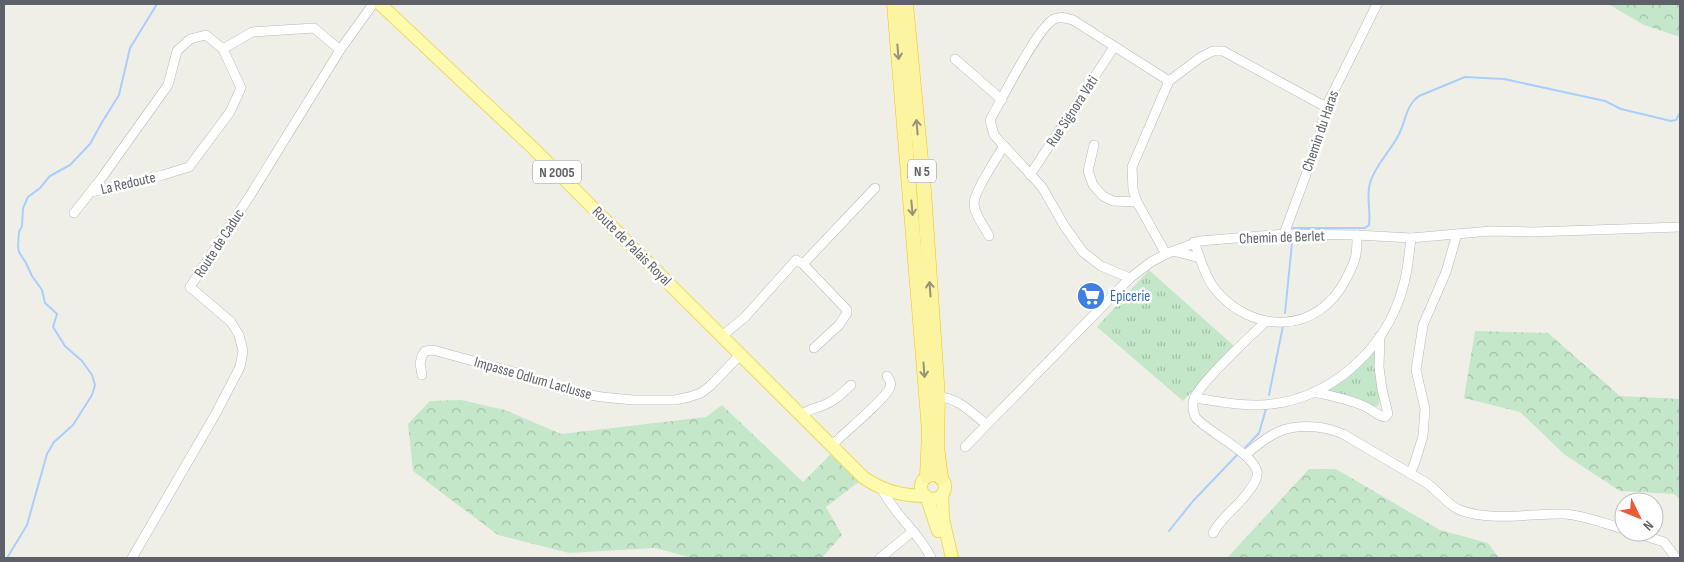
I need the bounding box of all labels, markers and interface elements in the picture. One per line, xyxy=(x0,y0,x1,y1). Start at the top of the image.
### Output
one-way arrow xyxy=(893,44,903,60)
street label: Rue Signora Vati xyxy=(1042,72,1103,150)
street label: Chemin du Haras xyxy=(1298,88,1343,174)
one-way arrow xyxy=(912,119,922,135)
road number: N 2005 xyxy=(533,160,581,183)
road number: N 5 xyxy=(908,160,936,182)
street label: La Redoute xyxy=(99,168,157,199)
one-way arrow xyxy=(907,200,916,216)
street label: Route de Palais Royal xyxy=(588,203,675,290)
street label: Route de Caduc xyxy=(190,205,249,281)
street label: Chemin de Berlet xyxy=(1239,226,1326,248)
one-way arrow xyxy=(925,281,935,297)
supermarket icon: Epicerie xyxy=(1076,281,1106,311)
place label: Epicerie xyxy=(1110,287,1150,306)
street label: Impasse Odlum Laclusse xyxy=(472,353,594,404)
one-way arrow xyxy=(920,362,929,378)
north arrow xyxy=(1614,492,1664,542)
text: N xyxy=(1639,517,1657,534)

